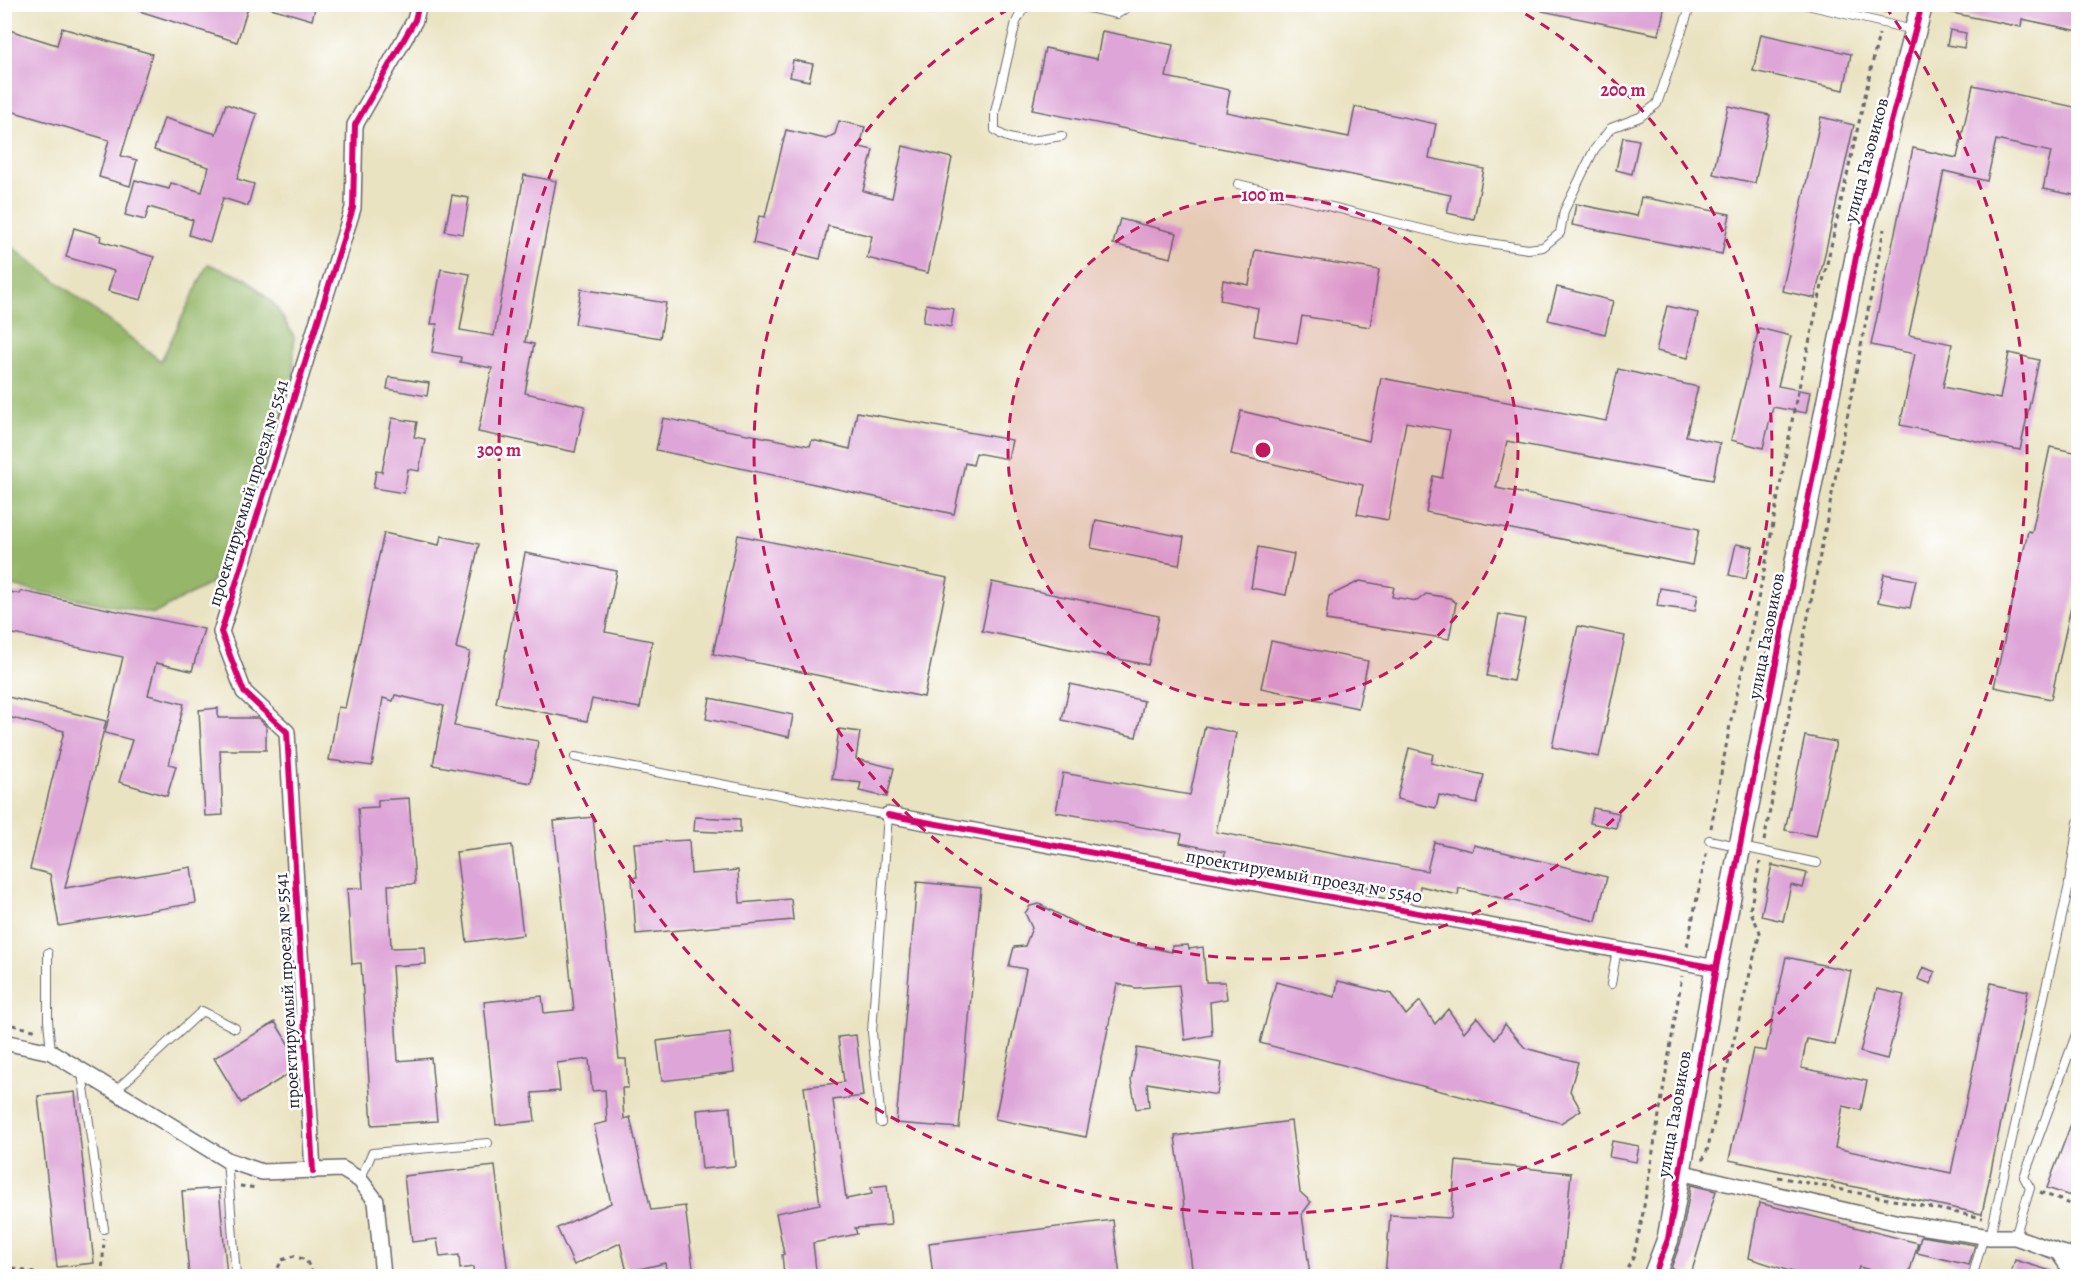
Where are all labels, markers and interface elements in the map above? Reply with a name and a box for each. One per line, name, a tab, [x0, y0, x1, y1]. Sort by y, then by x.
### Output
text: 200 m	[1600, 78, 1646, 102]
street label: улица Газовиков	[1838, 95, 1894, 226]
text: 100 m	[1242, 183, 1284, 207]
street label: проектируемый проезд № 5541	[202, 377, 294, 609]
text: 300 m	[477, 438, 521, 462]
centre of rings	[1253, 440, 1273, 460]
street label: улица Газовиков	[1742, 571, 1790, 702]
street label: проектируемый проезд № 5540	[1184, 843, 1424, 909]
street label: проектируемый проезд № 5541	[269, 873, 305, 1109]
street label: улица Газовиков	[1651, 1049, 1697, 1180]

